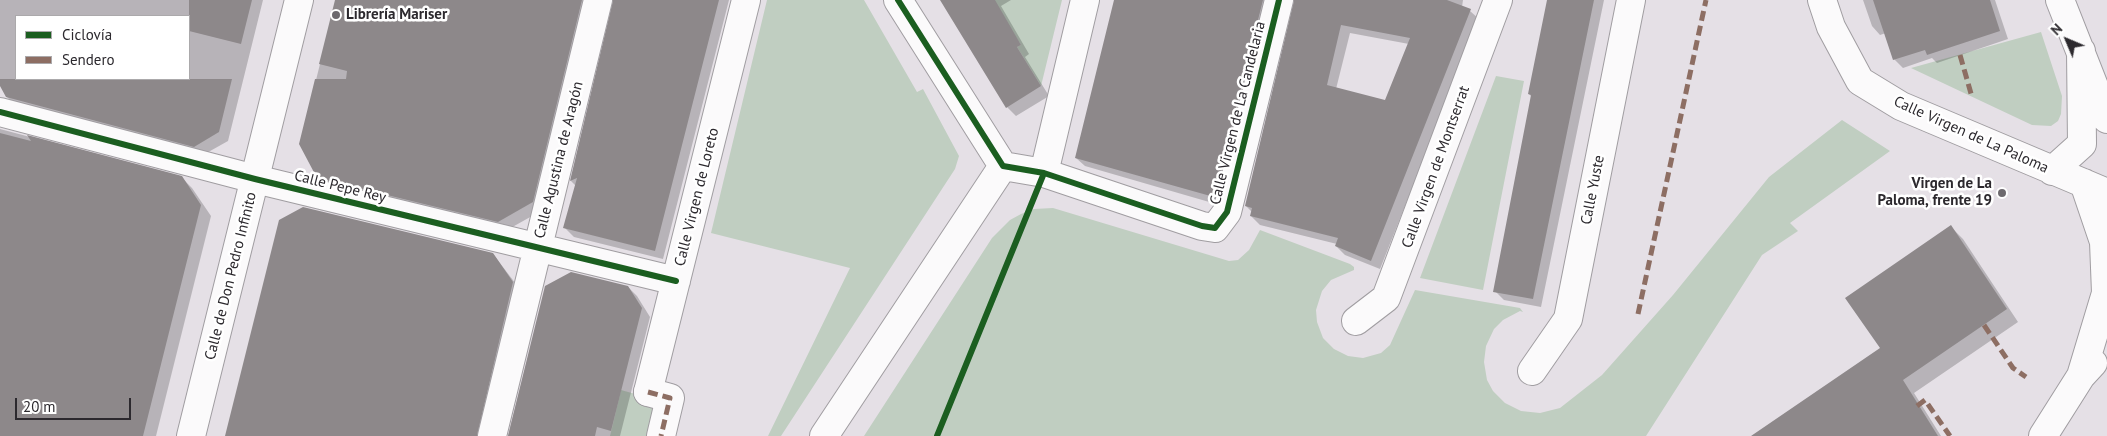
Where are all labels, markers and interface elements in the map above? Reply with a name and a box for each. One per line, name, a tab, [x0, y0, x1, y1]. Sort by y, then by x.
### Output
place label: Librería Mariser	[346, 6, 447, 24]
marker: Librería Mariser	[330, 9, 342, 21]
legend	[15, 15, 190, 80]
north arrow	[2042, 15, 2092, 65]
street label: Calle Virgen de La Candelaria	[1206, 19, 1270, 207]
text: N	[2047, 20, 2066, 39]
text: Ciclovía	[62, 25, 112, 44]
text: Sendero	[62, 50, 115, 69]
street label: Calle Agustina de Aragón	[531, 80, 587, 240]
street label: Calle Virgen de Montserrat	[1398, 83, 1474, 251]
street label: Calle Virgen de La Paloma	[1891, 93, 2051, 177]
street label: Calle Virgen de Loreto	[671, 126, 723, 268]
street label: Calle Yuste	[1577, 154, 1609, 226]
street label: Calle Pepe Rey	[292, 167, 388, 207]
place label: Virgen de La Paloma, frente 19	[1877, 175, 1992, 210]
marker: Virgen de La Paloma, frente 19	[1996, 187, 2008, 199]
street label: Calle de Don Pedro Infinito	[201, 190, 261, 362]
scale bar	[18, 388, 134, 420]
text: 20 m	[23, 397, 56, 416]

